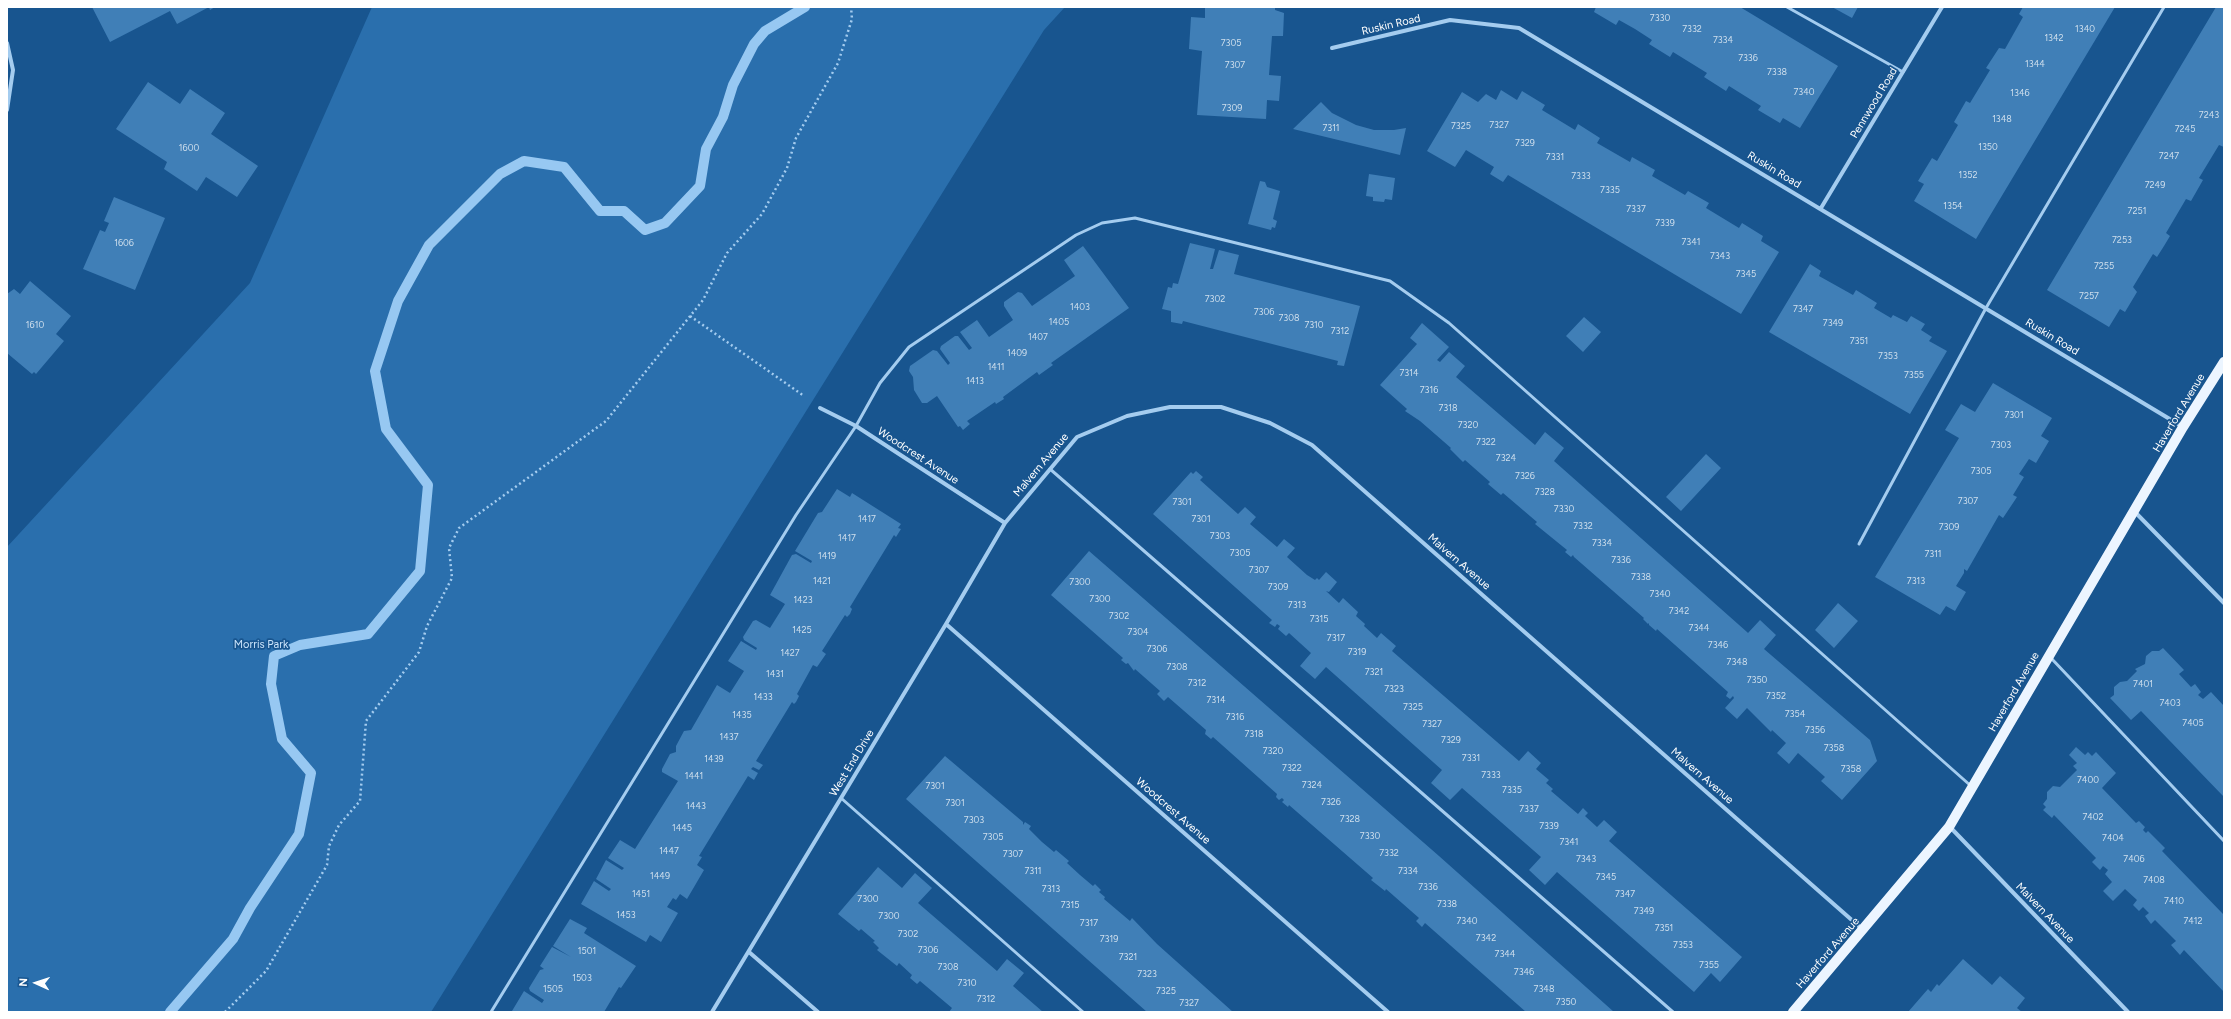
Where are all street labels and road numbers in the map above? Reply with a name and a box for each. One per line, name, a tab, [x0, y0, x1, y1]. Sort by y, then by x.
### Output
street label: Ruskin Road	[1360, 12, 1422, 38]
street label: Pennwood Road	[1848, 65, 1900, 141]
street label: Ruskin Road	[1745, 149, 1803, 191]
street label: Ruskin Road	[2023, 316, 2081, 358]
street label: Haverford Avenue	[2150, 371, 2208, 455]
street label: Woodcrest Avenue	[875, 425, 961, 487]
street label: Malvern Avenue	[1011, 431, 1071, 499]
street label: Malvern Avenue	[1425, 531, 1493, 593]
street label: Haverford Avenue	[1986, 650, 2042, 734]
street label: West End Drive	[827, 727, 877, 799]
street label: Malvern Avenue	[1668, 745, 1736, 807]
street label: Woodcrest Avenue	[1133, 775, 1213, 847]
street label: Malvern Avenue	[2013, 880, 2077, 946]
street label: Haverford Avenue	[1794, 915, 1862, 991]

